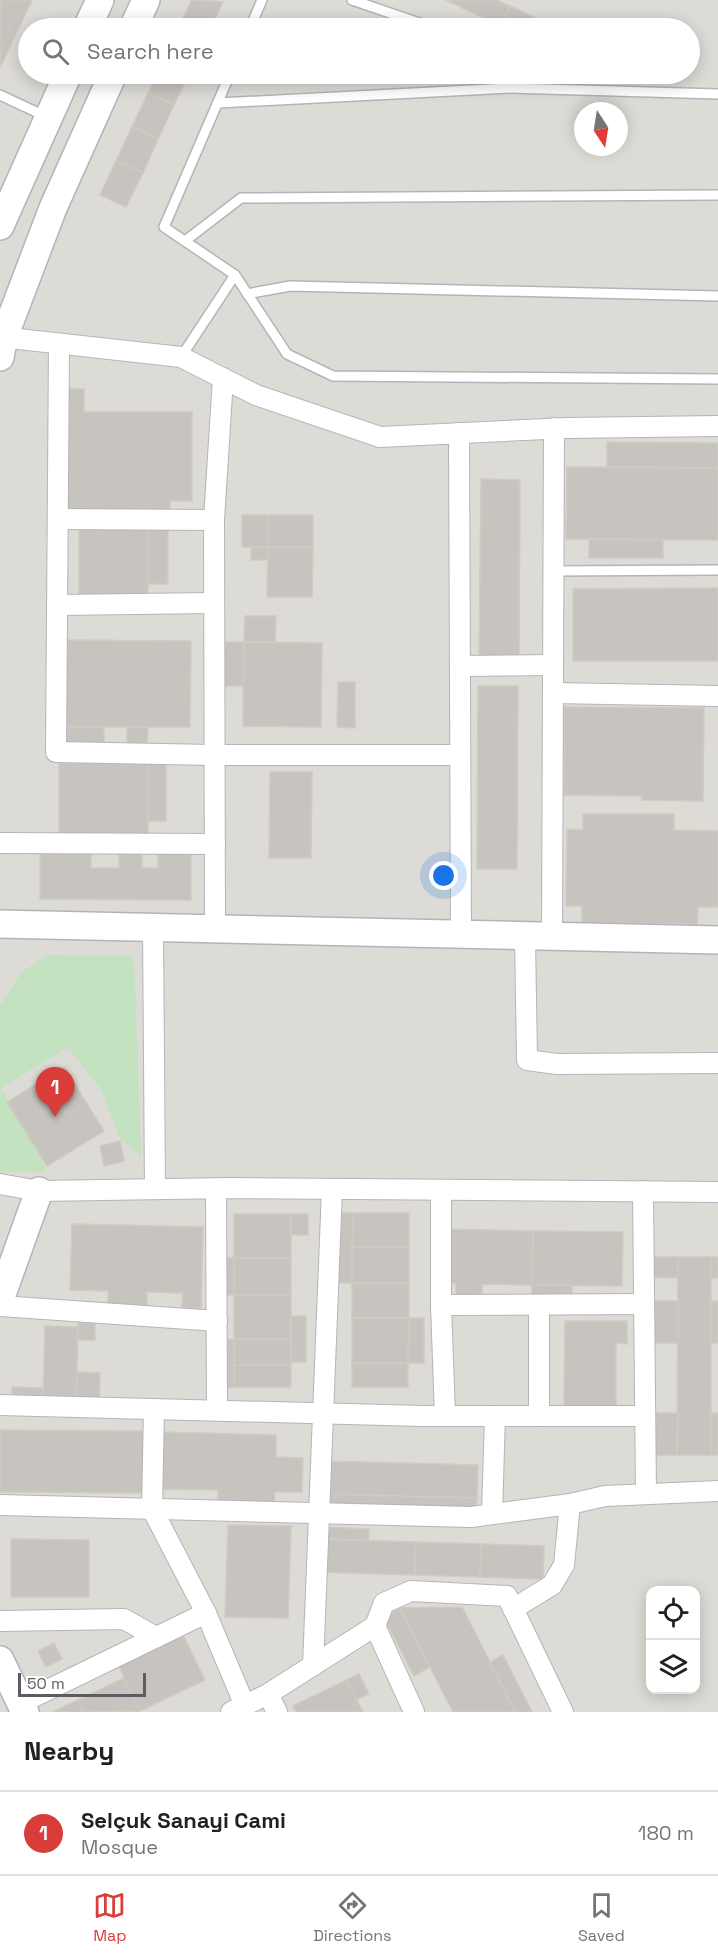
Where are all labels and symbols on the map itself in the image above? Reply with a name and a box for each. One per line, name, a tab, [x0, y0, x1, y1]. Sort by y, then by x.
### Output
north arrow	[574, 102, 628, 156]
your location	[429, 861, 458, 890]
pin: 1	[36, 1068, 74, 1117]
scale bar	[18, 1670, 146, 1698]

